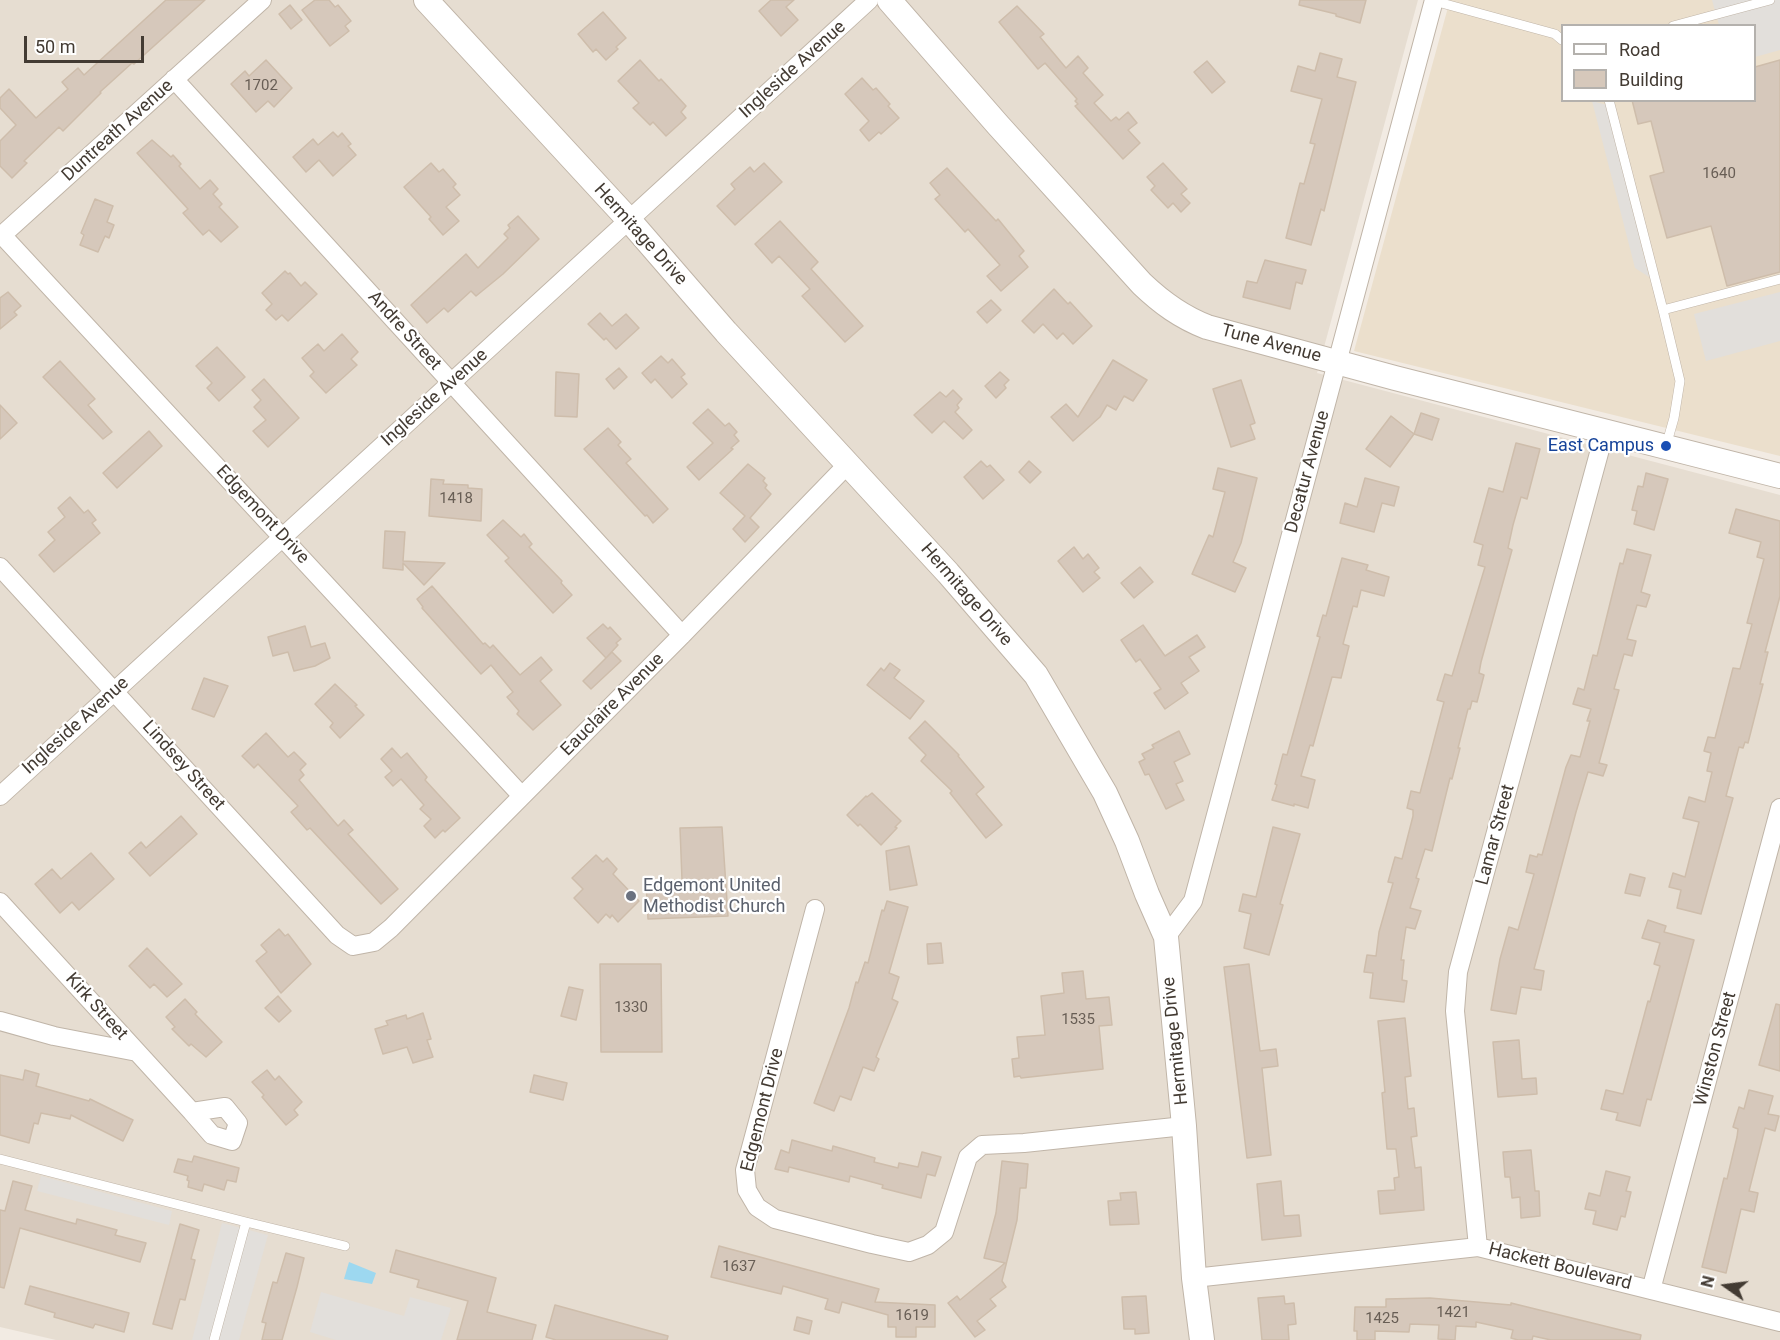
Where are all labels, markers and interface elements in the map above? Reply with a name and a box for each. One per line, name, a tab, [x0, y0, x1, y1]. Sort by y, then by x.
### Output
street label: Ingleside Avenue	[735, 17, 851, 123]
scale bar	[27, 24, 147, 62]
legend	[1561, 24, 1756, 102]
text: 50 m	[35, 36, 75, 57]
text: Road	[1619, 39, 1660, 60]
text: Building	[1619, 69, 1683, 90]
street label: Duntreath Avenue	[58, 75, 178, 187]
house number: 1702	[244, 77, 278, 95]
house number: 1640	[1702, 165, 1736, 183]
street label: Hermitage Drive	[589, 180, 691, 290]
street label: Andre Street	[363, 287, 445, 375]
street label: Tune Avenue	[1219, 320, 1323, 368]
street label: Ingleside Avenue	[377, 345, 493, 451]
street label: Decatur Avenue	[1281, 408, 1335, 536]
place label: East Campus	[1548, 435, 1654, 457]
marker: East Campus	[1659, 439, 1673, 453]
street label: Edgemont Drive	[211, 461, 313, 569]
house number: 1418	[439, 490, 473, 508]
street label: Hermitage Drive	[916, 539, 1016, 651]
street label: Eauclaire Avenue	[557, 649, 669, 761]
street label: Ingleside Avenue	[18, 673, 134, 779]
street label: Lindsey Street	[137, 717, 229, 815]
street label: Lamar Street	[1472, 782, 1520, 888]
place label: Edgemont United Methodist Church	[643, 875, 785, 918]
marker: Edgemont United Methodist Church	[624, 889, 638, 903]
street label: Kirk Street	[60, 969, 132, 1045]
street label: Hermitage Drive	[1159, 976, 1193, 1106]
street label: Winston Street	[1690, 989, 1742, 1109]
house number: 1330	[614, 999, 648, 1017]
house number: 1535	[1061, 1011, 1095, 1029]
street label: Edgemont Drive	[737, 1046, 789, 1174]
street label: Hackett Boulevard	[1486, 1239, 1634, 1295]
north arrow	[1696, 1256, 1756, 1316]
house number: 1637	[722, 1258, 756, 1276]
text: N	[1697, 1274, 1719, 1289]
house number: 1421	[1436, 1304, 1470, 1322]
house number: 1619	[895, 1307, 929, 1325]
house number: 1425	[1365, 1310, 1399, 1328]

